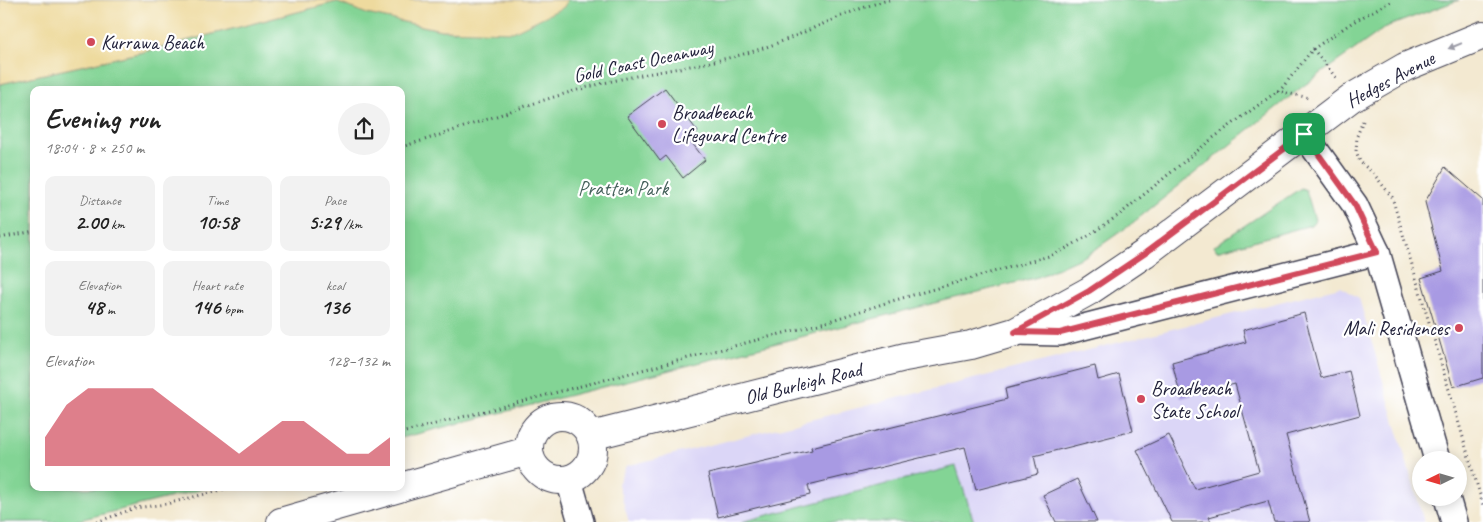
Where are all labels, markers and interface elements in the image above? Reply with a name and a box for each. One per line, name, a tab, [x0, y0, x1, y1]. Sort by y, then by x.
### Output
place label: Kurrawa Beach	[101, 30, 205, 55]
street label: Gold Coast Oceanway	[571, 34, 716, 88]
marker: Kurrawa Beach	[85, 36, 97, 48]
one-way arrow	[1448, 43, 1462, 51]
street label: Hedges Avenue	[1342, 45, 1440, 113]
place label: Broadbeach Lifeguard Centre	[672, 100, 787, 148]
text: Evening run	[45, 101, 160, 136]
button: share	[338, 103, 390, 155]
pin	[1283, 113, 1325, 155]
marker: Broadbeach Lifeguard Centre	[656, 118, 668, 130]
icon: arrive	[1290, 120, 1318, 148]
text: 18:04 · 8 × 250 m	[45, 138, 144, 158]
park label: Pratten Park	[578, 176, 670, 201]
text: Distance	[79, 192, 121, 209]
text: Time	[207, 192, 228, 209]
text: Pace	[324, 192, 346, 209]
text: 2.00	[75, 209, 108, 235]
text: 10:58	[197, 209, 238, 235]
text: 5:29	[308, 209, 340, 235]
text: km	[108, 216, 125, 233]
text: /km	[340, 216, 362, 233]
text: Elevation	[78, 277, 121, 294]
text: Heart rate	[192, 277, 243, 294]
text: kcal	[326, 277, 344, 294]
text: 48	[85, 294, 104, 320]
text: 146	[192, 294, 221, 320]
text: 136	[321, 294, 350, 320]
text: m	[104, 301, 115, 318]
text: bpm	[221, 301, 243, 318]
place label: Mali Residences	[1343, 316, 1451, 341]
marker: Mali Residences	[1453, 322, 1465, 334]
text: Elevation	[45, 351, 94, 371]
text: 128–132 m	[327, 351, 390, 371]
street label: Old Burleigh Road	[742, 356, 867, 410]
place label: Broadbeach State School	[1151, 376, 1242, 424]
marker: Broadbeach State School	[1135, 393, 1147, 405]
north arrow	[1412, 451, 1468, 506]
map controls	[1412, 451, 1467, 506]

